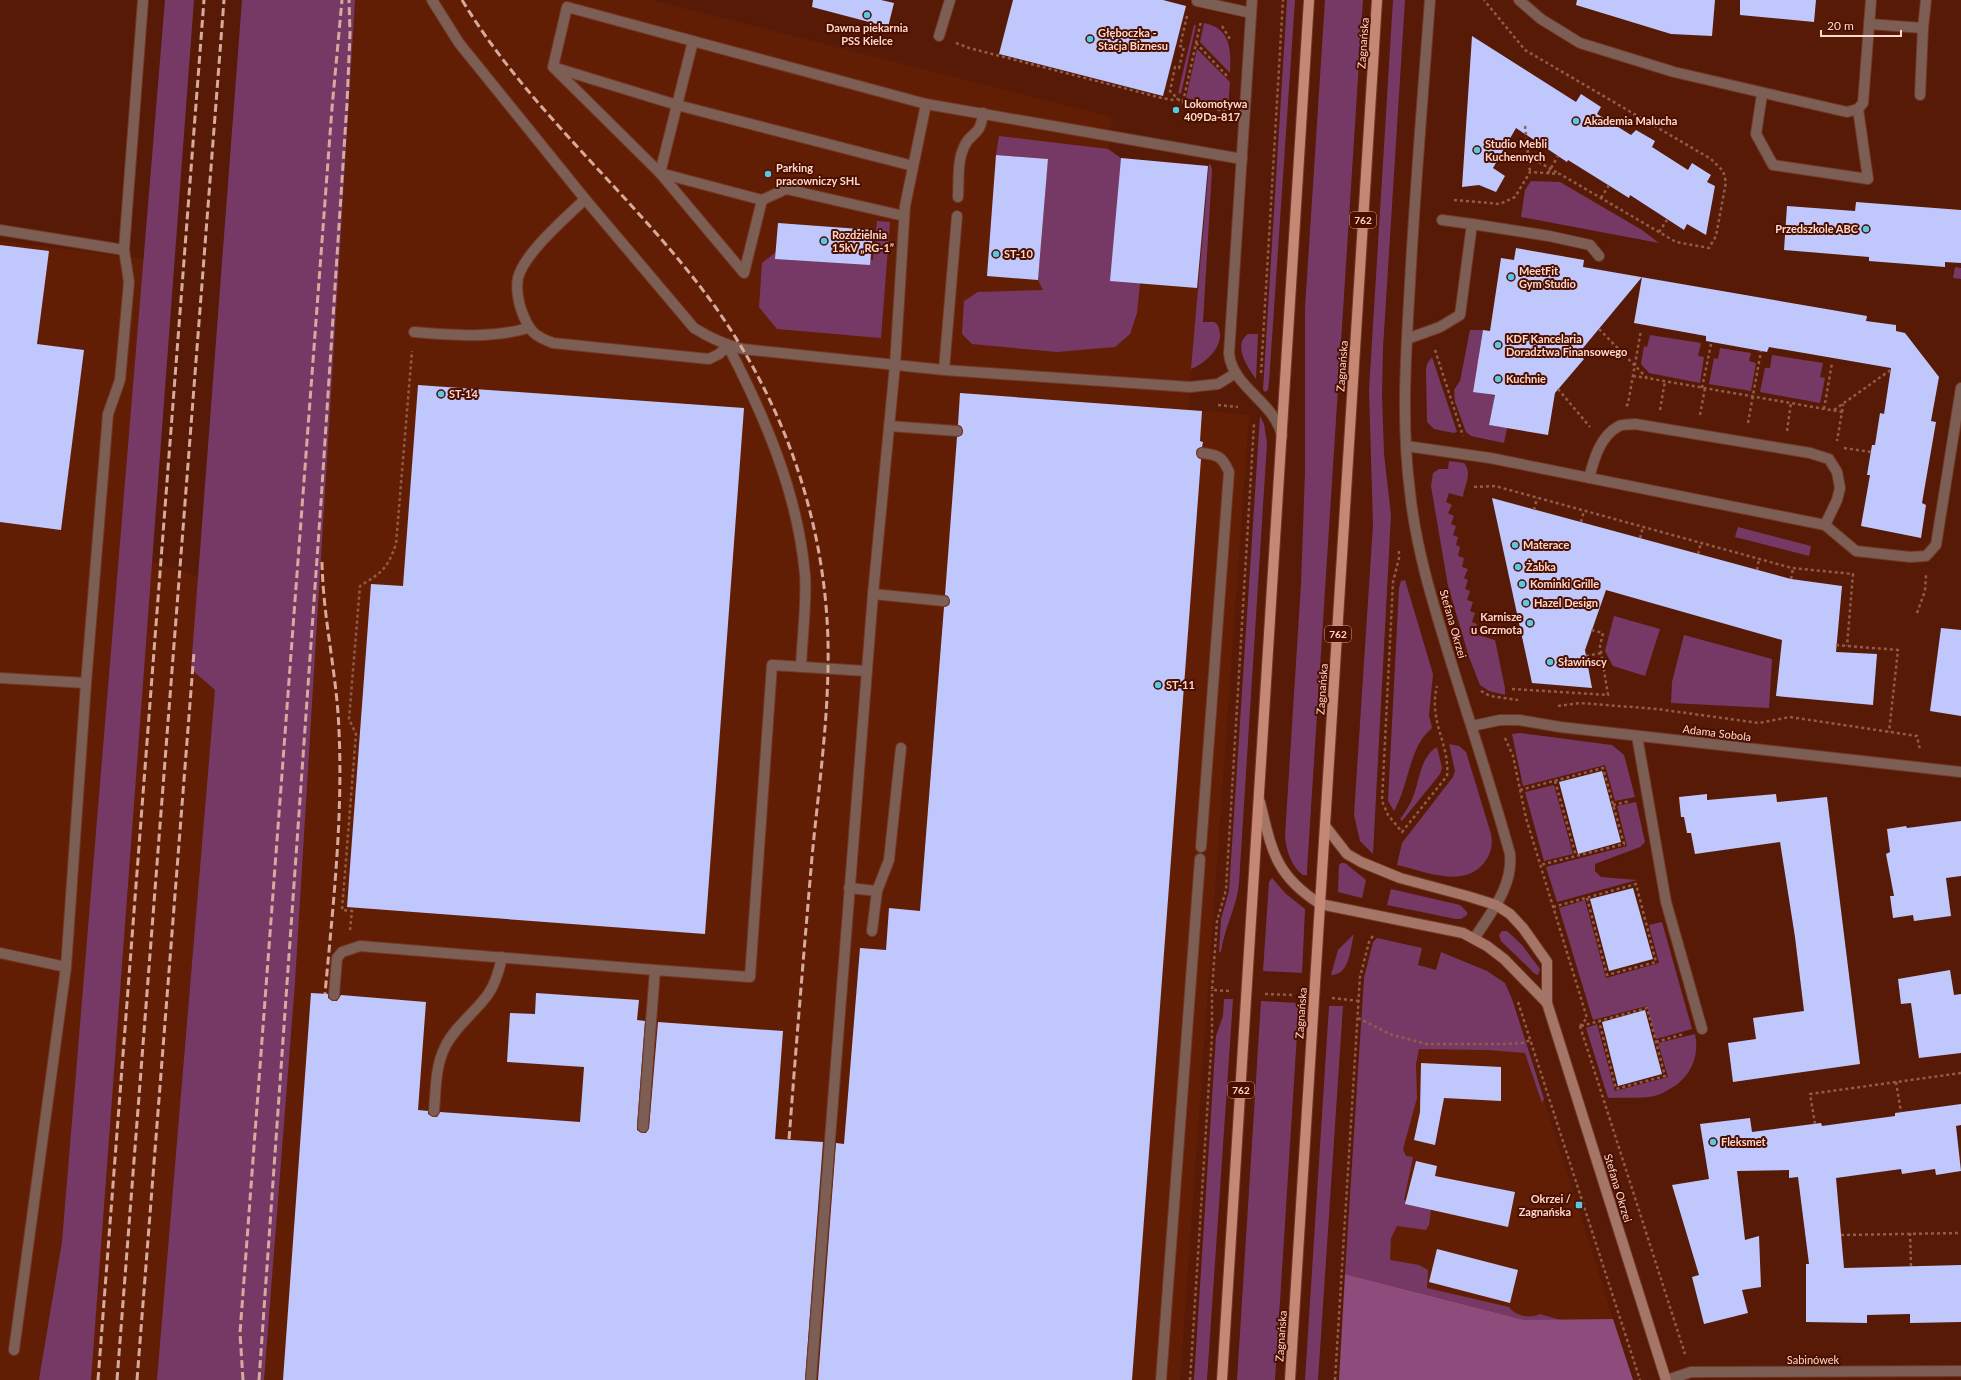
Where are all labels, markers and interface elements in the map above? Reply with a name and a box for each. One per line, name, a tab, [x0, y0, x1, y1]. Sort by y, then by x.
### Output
marker: Dawna piekarnia PSS Kielce	[862, 10, 872, 20]
scale bar	[1821, 12, 1901, 38]
street label: Zagnańska	[1354, 17, 1371, 69]
text: 20 m	[1827, 18, 1854, 33]
place label: Dawna piekarnia PSS Kielce	[826, 21, 908, 47]
place label: Głęboczka - Stacja Biznesu	[1098, 26, 1168, 52]
marker: Głęboczka - Stacja Biznesu	[1085, 34, 1095, 44]
place label: Lokomotywa 409Da-817	[1184, 97, 1247, 123]
marker: Lokomotywa 409Da-817	[1171, 105, 1181, 115]
place label: Akademia Malucha	[1583, 114, 1677, 127]
marker: Akademia Malucha	[1571, 116, 1581, 126]
place label: Studio Mebli Kuchennych	[1485, 137, 1547, 163]
marker: Studio Mebli Kuchennych	[1472, 145, 1482, 155]
place label: Parking pracowniczy SHL	[776, 161, 860, 187]
marker: Parking pracowniczy SHL	[763, 169, 773, 179]
road number: 762	[1350, 212, 1376, 228]
place label: Przedszkole ABC	[1775, 222, 1859, 235]
marker: Przedszkole ABC	[1861, 224, 1871, 234]
place label: Rozdzielnia 15kV „RG-1”	[832, 228, 894, 254]
marker: Rozdzielnia 15kV „RG-1”	[819, 236, 829, 246]
place label: ST-10	[1004, 247, 1033, 260]
marker: ST-10	[991, 249, 1001, 259]
place label: MeetFit Gym Studio	[1519, 264, 1576, 290]
marker: MeetFit Gym Studio	[1506, 272, 1516, 282]
place label: KDF Kancelaria Doradztwa Finansowego	[1506, 332, 1627, 358]
street label: Zagnańska	[1333, 340, 1350, 392]
marker: KDF Kancelaria Doradztwa Finansowego	[1493, 340, 1503, 350]
place label: Kuchnie	[1506, 372, 1546, 385]
marker: Kuchnie	[1493, 374, 1503, 384]
place label: ST-14	[449, 387, 478, 400]
marker: ST-14	[436, 389, 446, 399]
place label: Materace	[1523, 538, 1569, 551]
marker: Materace	[1510, 540, 1520, 550]
place label: Żabka	[1526, 560, 1556, 573]
marker: Żabka	[1513, 562, 1523, 572]
place label: Kominki Grille	[1530, 577, 1599, 590]
marker: Kominki Grille	[1517, 579, 1527, 589]
street label: Stefana Okrzei	[1437, 588, 1470, 660]
place label: Hazel Design	[1534, 596, 1598, 609]
marker: Hazel Design	[1521, 598, 1531, 608]
place label: Karnisze u Grzmota	[1471, 610, 1522, 636]
marker: Karnisze u Grzmota	[1525, 618, 1535, 628]
road number: 762	[1325, 626, 1351, 642]
place label: Sławińscy	[1558, 655, 1607, 668]
marker: Sławińscy	[1545, 657, 1555, 667]
street label: Zagnańska	[1313, 663, 1330, 715]
place label: ST-11	[1166, 678, 1195, 691]
marker: ST-11	[1153, 680, 1163, 690]
street label: Adama Sobola	[1682, 722, 1752, 743]
street label: Zagnańska	[1292, 987, 1309, 1039]
road number: 762	[1228, 1082, 1254, 1098]
place label: Fleksmet	[1721, 1135, 1766, 1148]
marker: Fleksmet	[1708, 1137, 1718, 1147]
street label: Stefana Okrzei	[1602, 1152, 1635, 1224]
place label: Okrzei / Zagnańska	[1519, 1192, 1571, 1218]
marker: Okrzei / Zagnańska	[1574, 1200, 1584, 1210]
street label: Zagnańska	[1272, 1310, 1289, 1362]
street label: Sabinówek	[1787, 1353, 1840, 1366]

